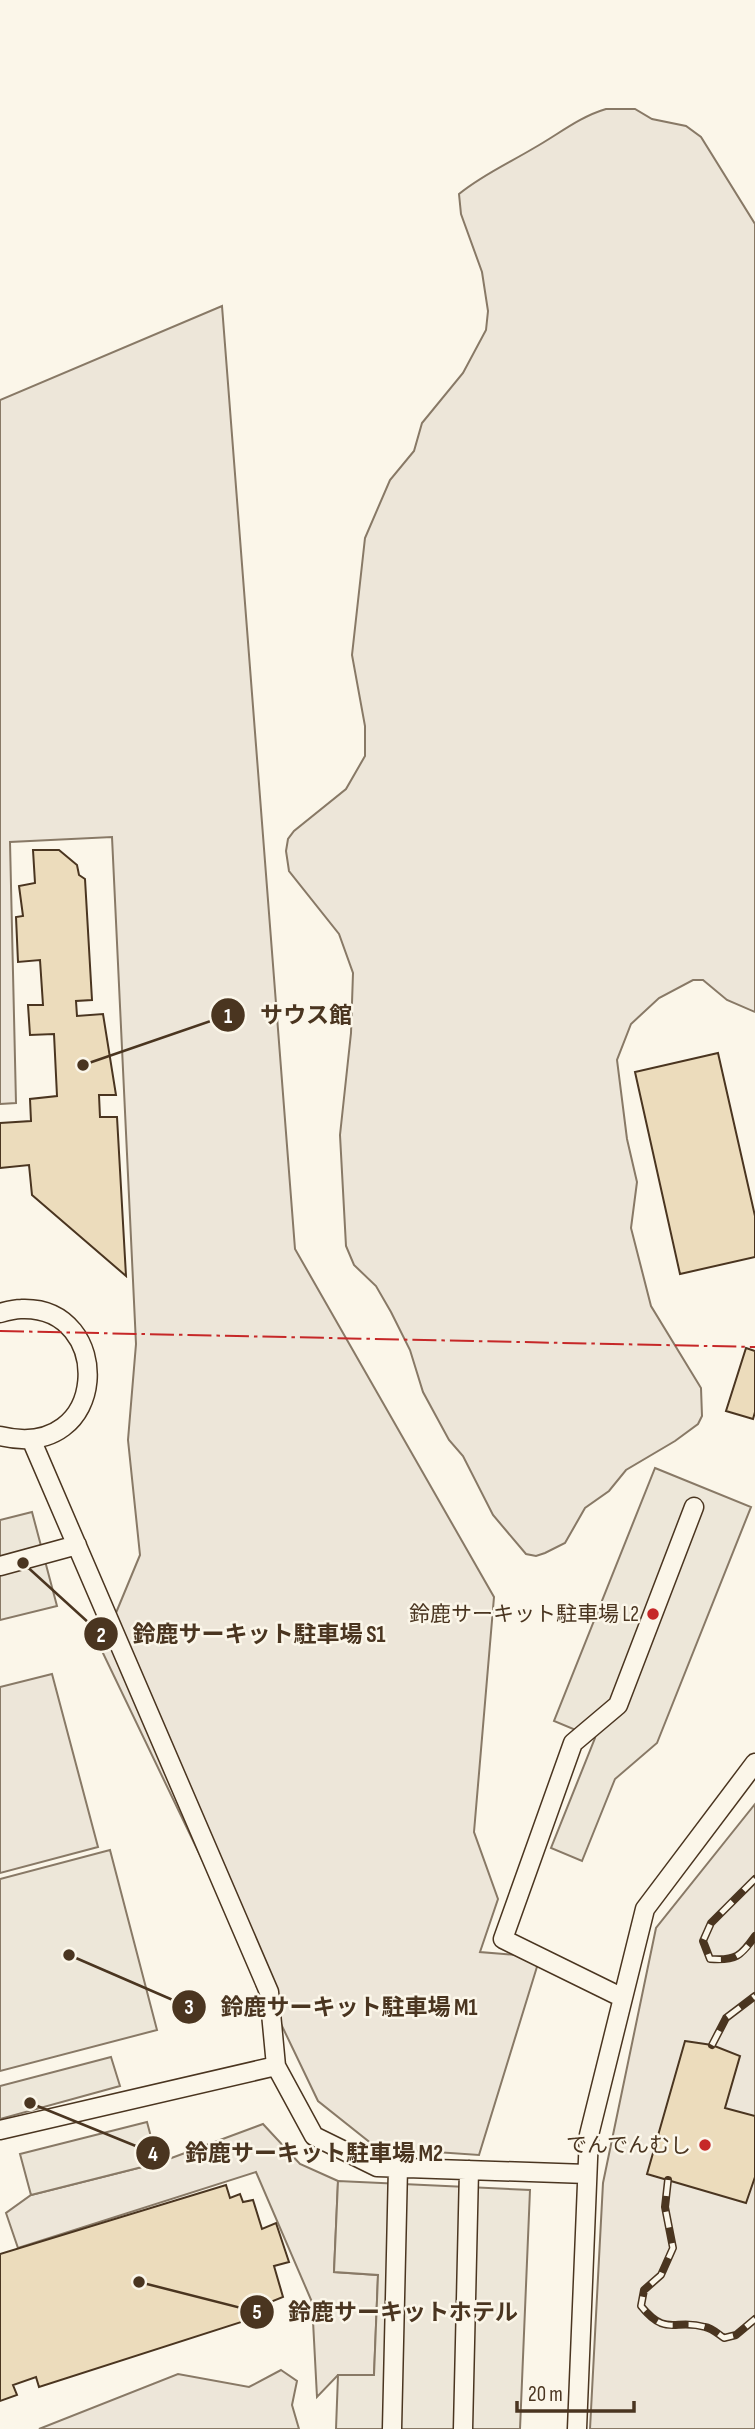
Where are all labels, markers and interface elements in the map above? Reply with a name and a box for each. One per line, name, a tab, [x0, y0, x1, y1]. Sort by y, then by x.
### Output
callout: サウス館	[211, 993, 366, 1037]
text: サウス館	[260, 1002, 352, 1030]
text: 1	[224, 1004, 232, 1029]
place label: 鈴鹿サーキット駐車場 L2	[409, 1602, 639, 1627]
marker: 鈴鹿サーキット駐車場 L2	[645, 1606, 661, 1622]
callout: 鈴鹿サーキット駐車場 S1	[84, 1612, 400, 1656]
text: 鈴鹿サーキット駐車場 S1	[133, 1621, 385, 1649]
text: 2	[96, 1623, 106, 1648]
callout: 鈴鹿サーキット駐車場 M1	[172, 1985, 492, 2029]
text: 鈴鹿サーキット駐車場 M1	[220, 1994, 478, 2022]
text: 3	[184, 1995, 194, 2020]
callout: 鈴鹿サーキット駐車場 M2	[136, 2131, 457, 2175]
place label: でんでんむし	[566, 2133, 691, 2158]
marker: でんでんむし	[697, 2137, 713, 2153]
text: 鈴鹿サーキット駐車場 M2	[185, 2140, 443, 2168]
text: 4	[148, 2142, 158, 2167]
callout: 鈴鹿サーキットホテル	[239, 2290, 532, 2334]
text: 鈴鹿サーキットホテル	[288, 2299, 518, 2327]
text: 5	[252, 2300, 262, 2325]
scale bar	[517, 2370, 634, 2414]
text: 20 m	[528, 2382, 563, 2407]

